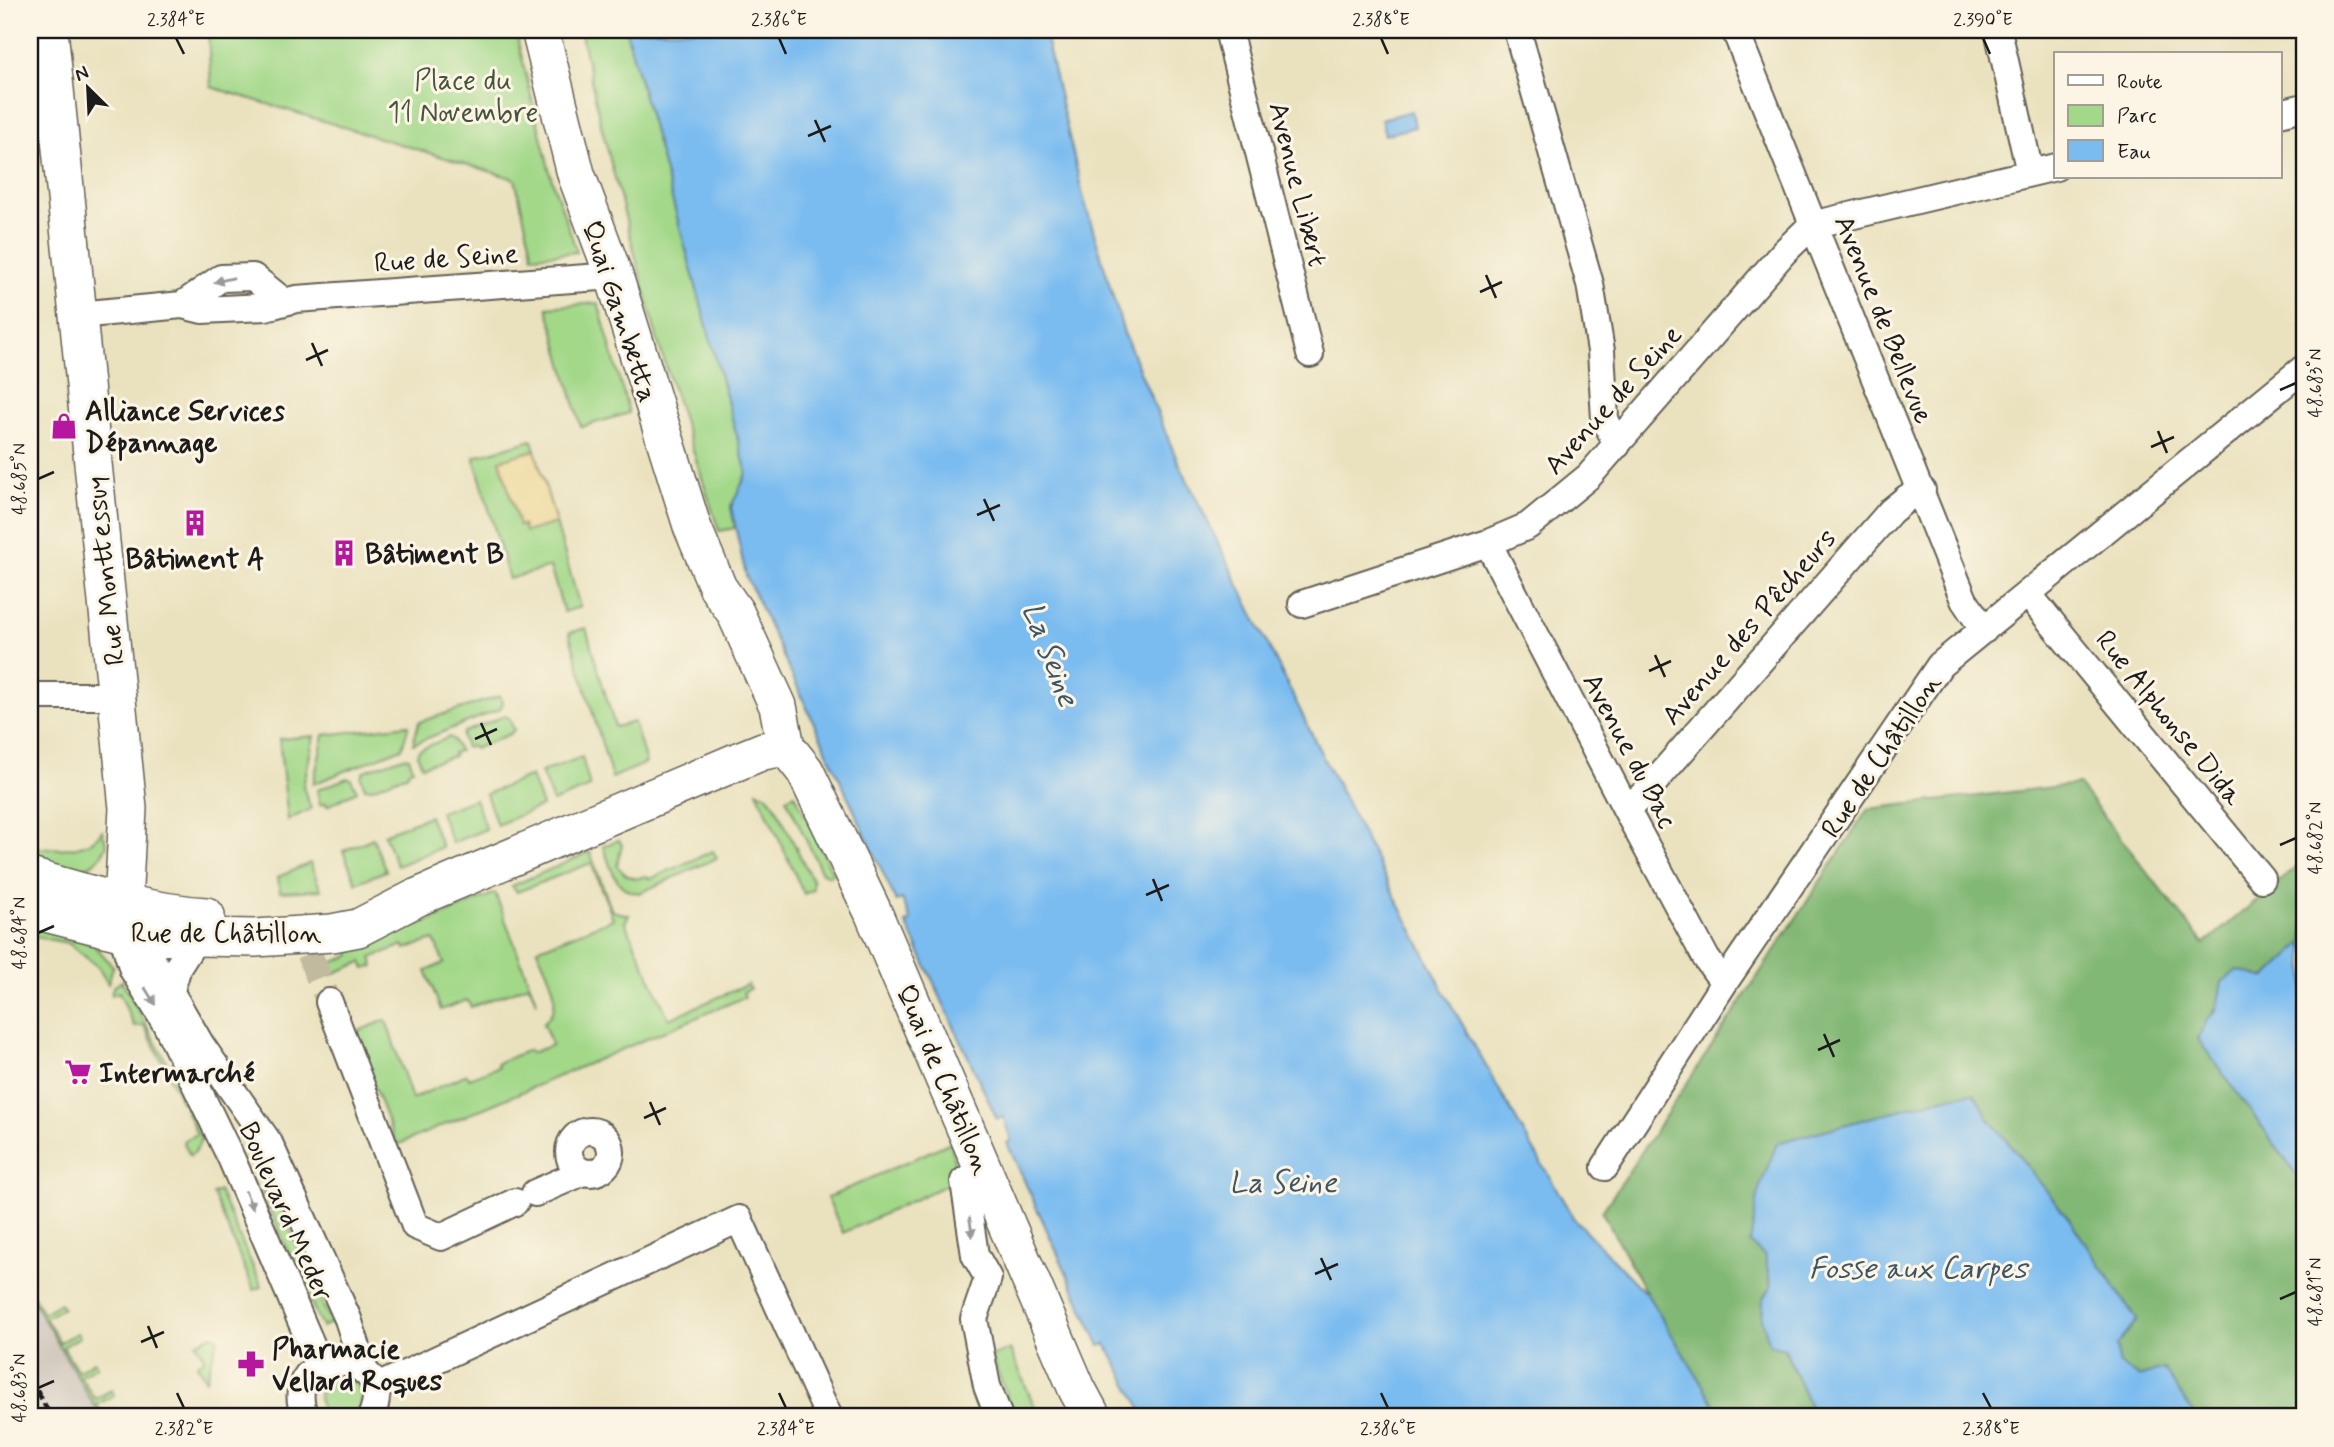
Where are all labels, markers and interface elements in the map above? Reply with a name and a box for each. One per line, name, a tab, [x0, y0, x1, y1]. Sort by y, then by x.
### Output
text: 2.384°E	[147, 8, 205, 32]
text: 2.386°E	[751, 8, 807, 32]
text: 2.388°E	[1352, 8, 1410, 32]
text: 2.390°E	[1953, 8, 2013, 32]
north arrow	[52, 52, 122, 122]
legend	[2054, 52, 2282, 178]
text: N	[71, 60, 93, 88]
park label: Place du 11 Novembre	[388, 63, 538, 132]
text: Route	[2117, 68, 2163, 96]
street label: Avenue Libert	[1258, 98, 1335, 271]
text: Parc	[2117, 102, 2157, 130]
text: Eau	[2117, 138, 2151, 166]
street label: Avenue de Bellevue	[1824, 210, 1941, 430]
street label: Quai Gambetta	[572, 216, 665, 407]
street label: Rue de Seine	[373, 236, 519, 283]
one-way arrow	[212, 275, 234, 286]
street label: Avenue de Seine	[1537, 318, 1691, 484]
text: 48.683°N	[2304, 348, 2328, 418]
place label: Alliance Services Dépannage	[85, 394, 285, 464]
shop icon: Alliance Services Dépannage	[49, 411, 79, 441]
text: 48.685°N	[8, 443, 32, 515]
street label: Rue Monttessuy	[78, 474, 135, 667]
building icon: Bâtiment A	[180, 508, 210, 538]
street label: Avenue des Pêcheurs	[1654, 521, 1846, 734]
place label: Bâtiment B	[365, 537, 504, 574]
building icon: Bâtiment B	[329, 538, 359, 568]
place label: Bâtiment A	[125, 542, 265, 579]
water label: La Seine	[1012, 597, 1088, 713]
street label: Rue Alphonse Dida	[2086, 623, 2250, 814]
street label: Avenue du Bac	[1572, 667, 1685, 835]
street label: Rue de Châtillon	[1813, 667, 1951, 846]
text: 48.682°N	[2304, 802, 2328, 874]
text: 48.684°N	[8, 897, 32, 969]
street label: Rue de Châtillon	[131, 916, 321, 953]
street label: Quai de Châtillon	[886, 979, 999, 1181]
one-way arrow	[143, 987, 156, 1006]
place label: Intermarché	[99, 1056, 255, 1093]
supermarket icon: Intermarché	[63, 1057, 93, 1087]
street label: Boulevard Meder	[229, 1117, 341, 1308]
water label: La Seine	[1229, 1164, 1338, 1203]
one-way arrow	[244, 1190, 255, 1211]
one-way arrow	[966, 1216, 977, 1238]
water label: Fosse aux Carpes	[1809, 1250, 2030, 1289]
text: 48.681°N	[2304, 1258, 2328, 1326]
place label: Pharmacie Vellard Roques	[272, 1332, 443, 1401]
pharmacy icon: Pharmacie Vellard Roques	[236, 1349, 266, 1379]
text: 48.683°N	[8, 1353, 32, 1423]
text: 2.382°E	[155, 1417, 213, 1441]
text: 2.384°E	[757, 1417, 815, 1441]
text: 2.386°E	[1360, 1417, 1416, 1441]
text: 2.388°E	[1962, 1417, 2020, 1441]

